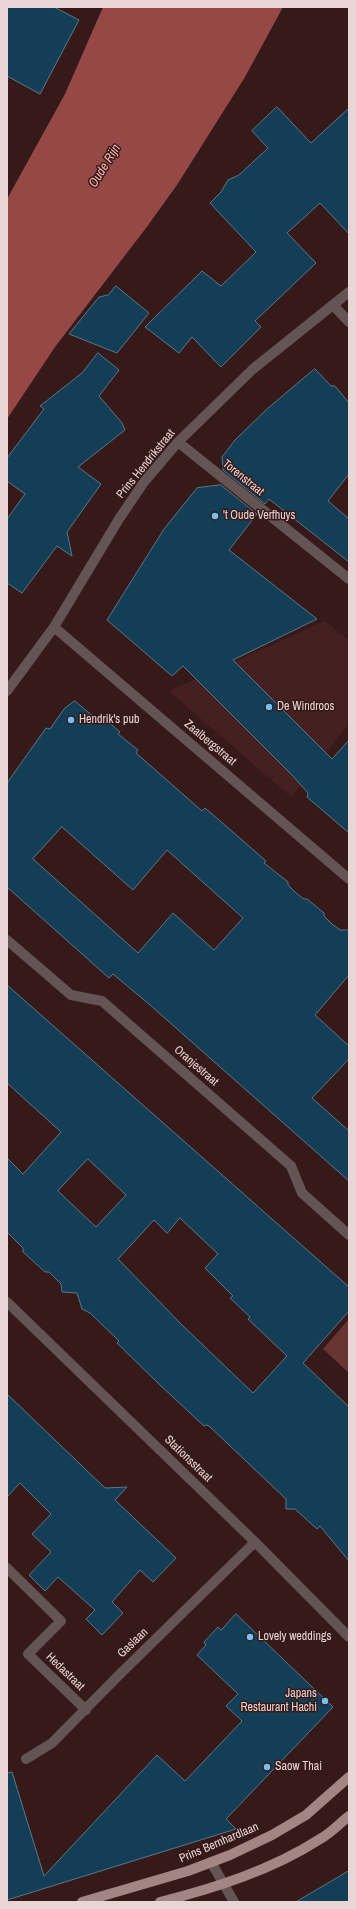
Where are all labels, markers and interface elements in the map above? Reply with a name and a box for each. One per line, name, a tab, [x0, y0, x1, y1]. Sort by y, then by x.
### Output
water label: Oude Rijn	[86, 142, 124, 190]
street label: Prins Hendrikstraat	[114, 427, 178, 501]
street label: Torenstraat	[219, 457, 267, 499]
place label: 't Oude Verfhuys	[223, 509, 295, 523]
marker: 't Oude Verfhuys	[210, 511, 220, 521]
place label: De Windroos	[277, 700, 334, 714]
marker: De Windroos	[264, 702, 274, 712]
place label: Hendrik's pub	[79, 713, 139, 727]
marker: Hendrik's pub	[66, 715, 76, 725]
street label: Zaalbergstraat	[181, 717, 239, 769]
street label: Oranjestraat	[171, 1043, 221, 1089]
street label: Stationsstraat	[161, 1433, 215, 1485]
street label: Gaslaan	[115, 1625, 151, 1661]
place label: Lovely weddings	[258, 1630, 331, 1644]
marker: Lovely weddings	[245, 1632, 255, 1642]
street label: Hedastraat	[43, 1650, 87, 1694]
place label: Japans Restaurant Hachi	[240, 1687, 317, 1715]
marker: Japans Restaurant Hachi	[320, 1696, 330, 1706]
place label: Saow Thai	[275, 1760, 322, 1774]
marker: Saow Thai	[262, 1762, 272, 1772]
street label: Prins Bernhardlaan	[177, 1820, 261, 1866]

